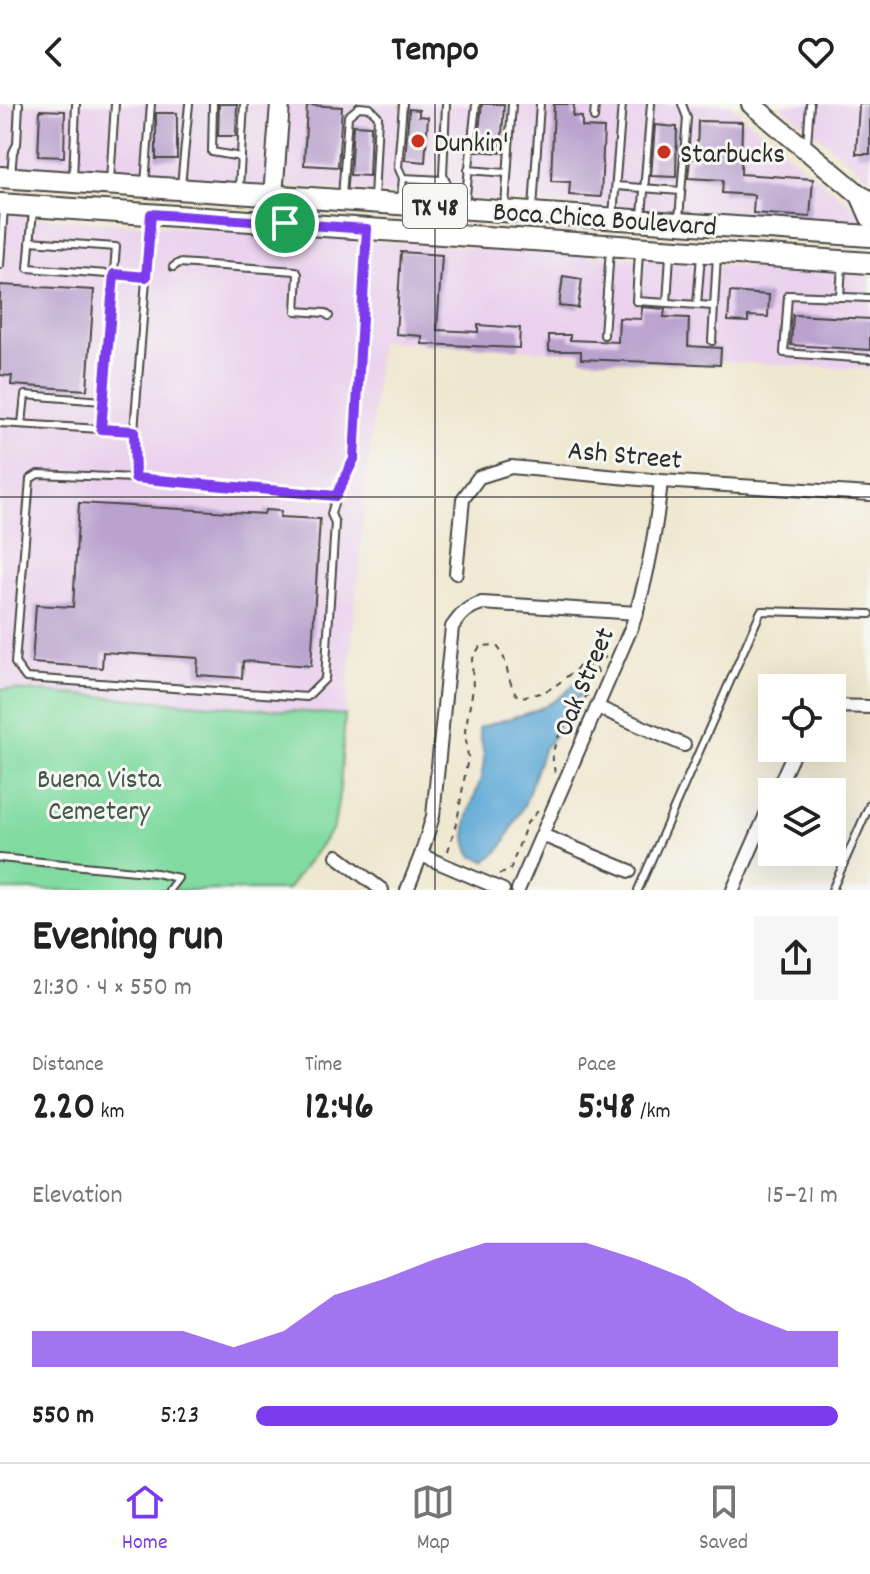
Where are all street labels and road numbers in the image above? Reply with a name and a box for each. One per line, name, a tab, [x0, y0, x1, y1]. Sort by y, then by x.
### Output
road number: TX 48	[403, 184, 467, 228]
street label: Boca Chica Boulevard	[491, 194, 718, 250]
street label: Ash Street	[566, 433, 683, 483]
street label: Oak Street	[546, 622, 628, 744]

